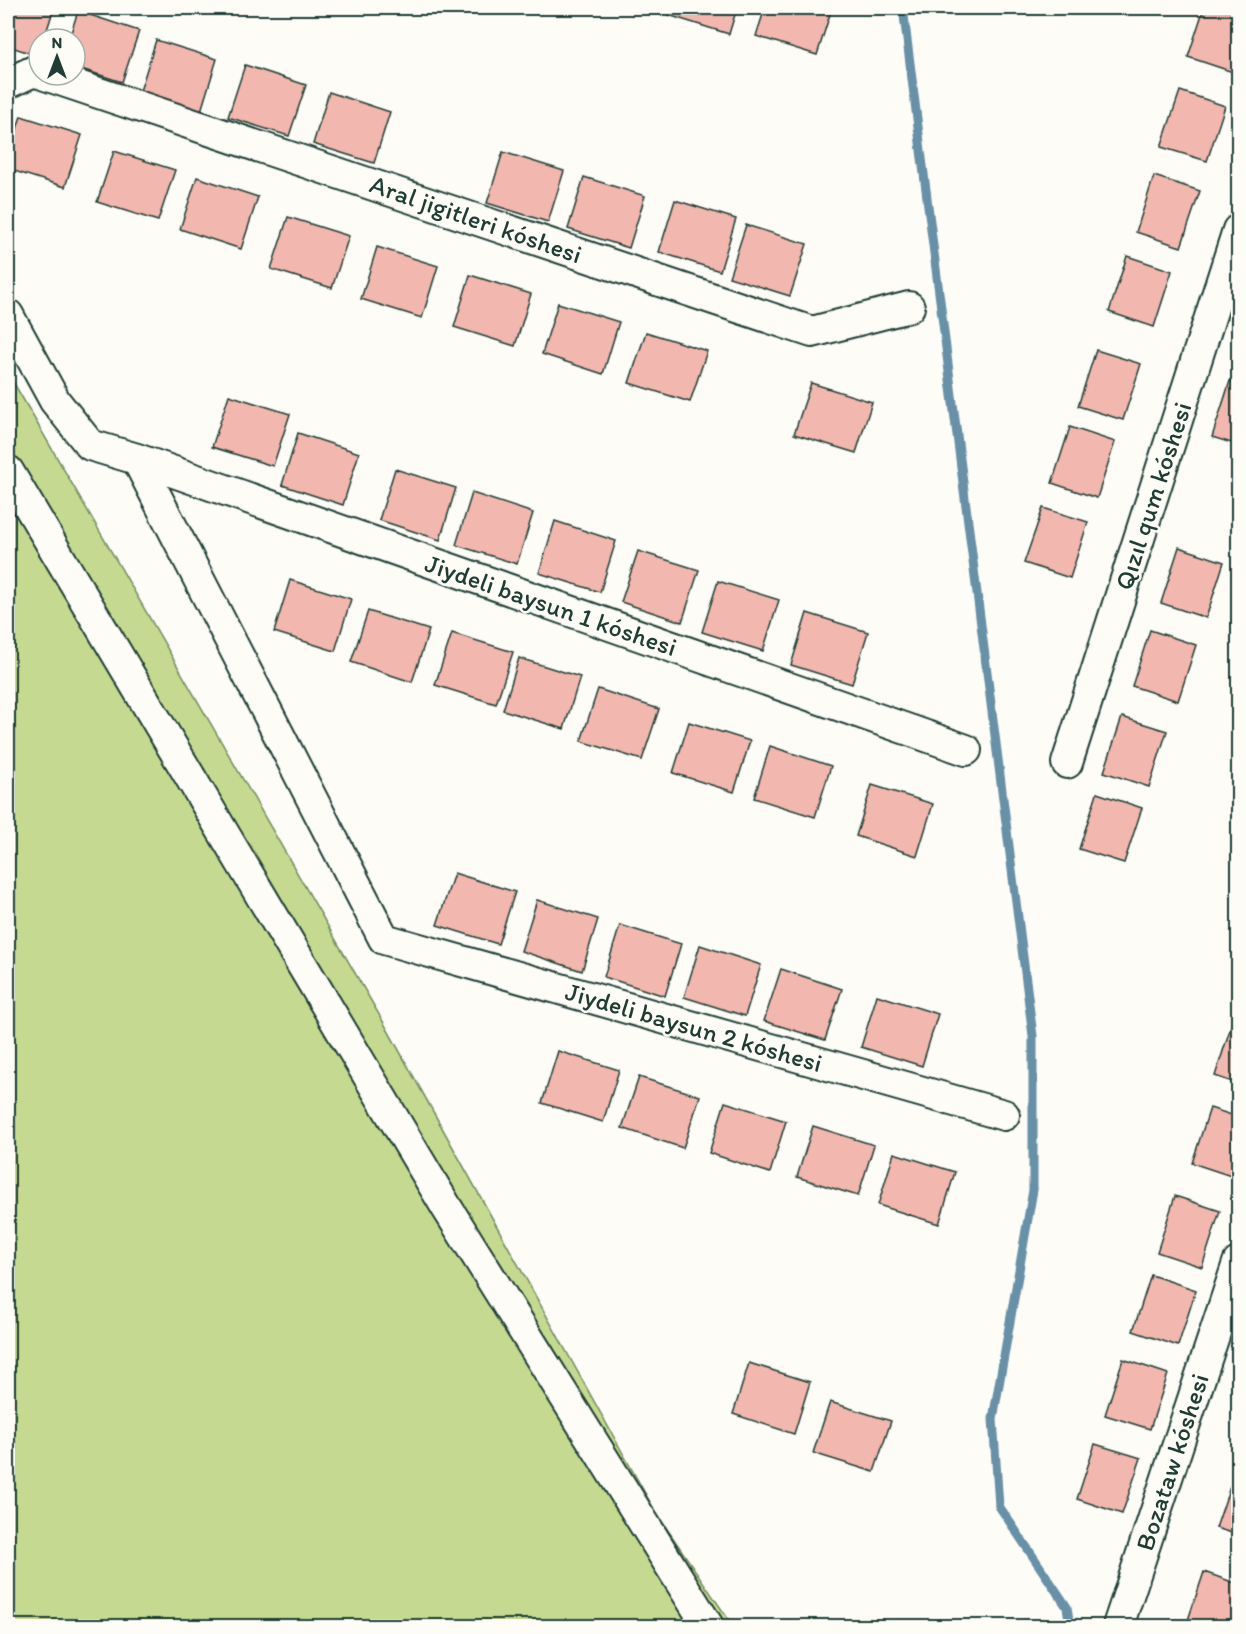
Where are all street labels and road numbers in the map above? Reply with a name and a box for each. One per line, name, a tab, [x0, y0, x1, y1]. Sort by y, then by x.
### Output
street label: Aral jigitleri kóshesi	[366, 168, 586, 270]
street label: Qızıl qum kóshesi	[1108, 398, 1198, 594]
street label: Jiydeli baysun 1 kóshesi	[421, 547, 681, 663]
street label: Jiydeli baysun 2 kóshesi	[562, 975, 826, 1079]
street label: Bozataw kóshesi	[1128, 1369, 1216, 1555]

